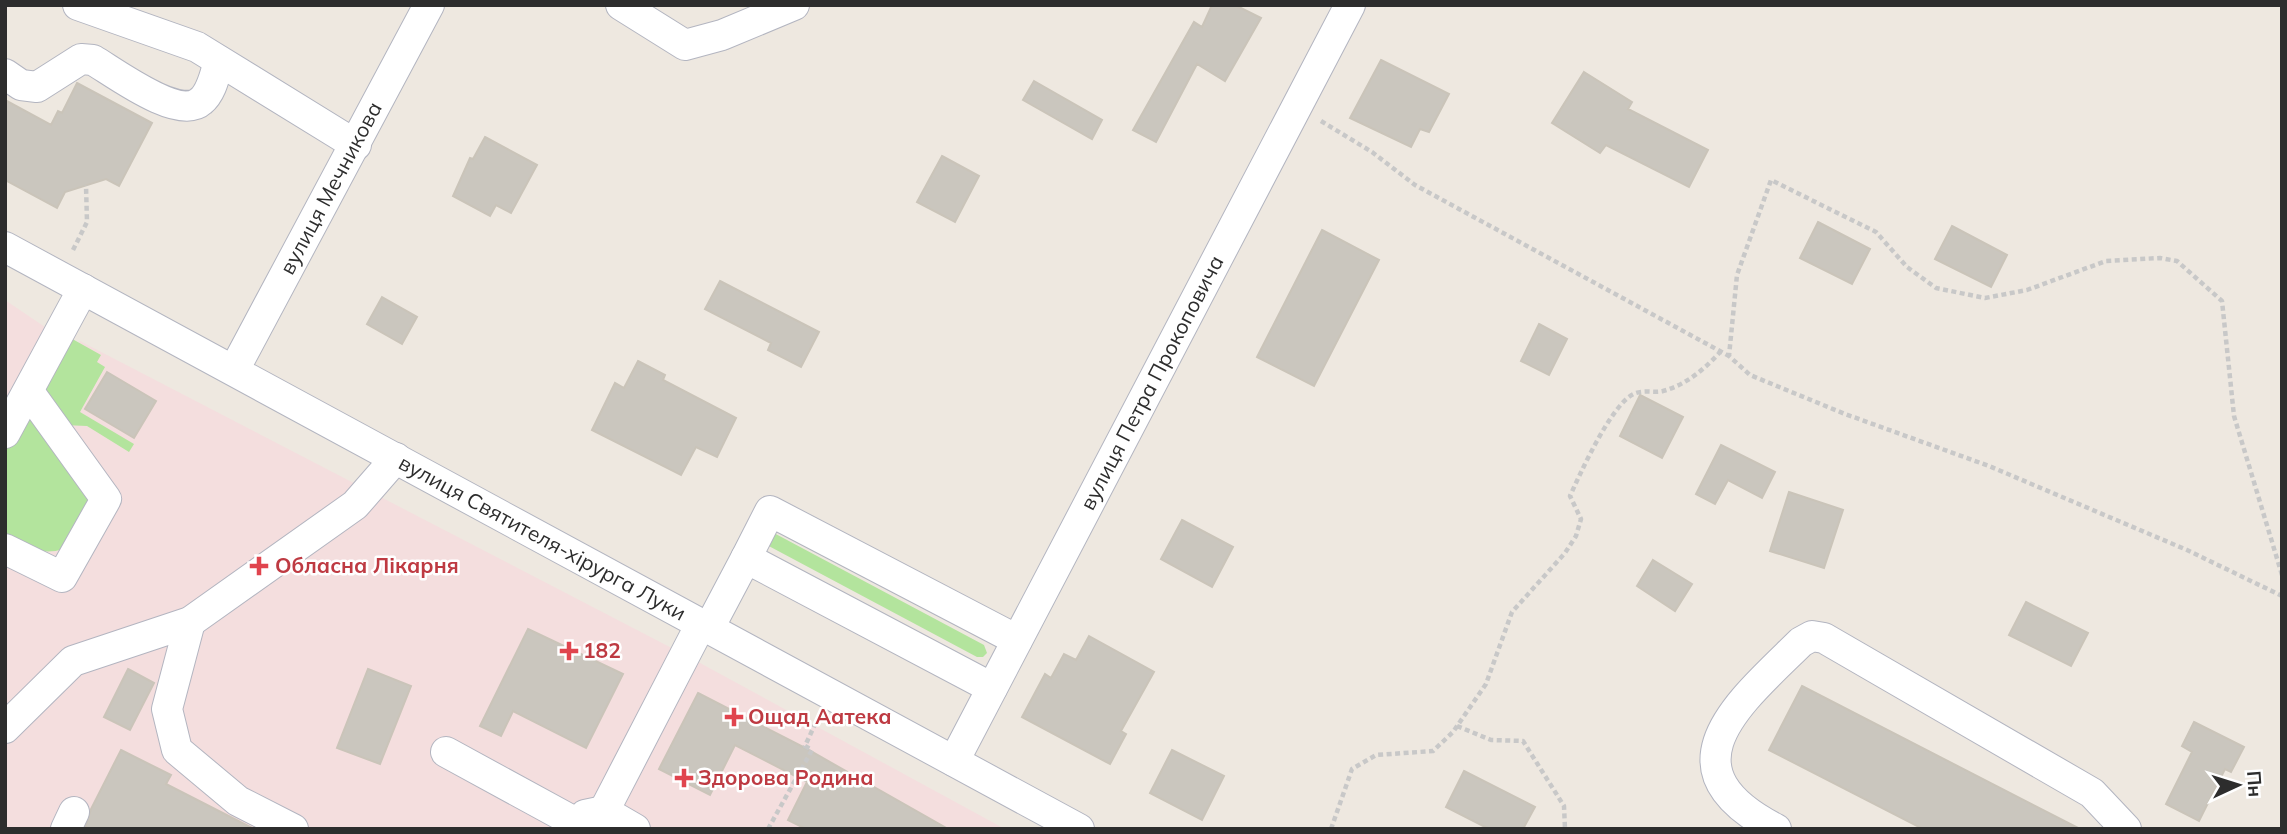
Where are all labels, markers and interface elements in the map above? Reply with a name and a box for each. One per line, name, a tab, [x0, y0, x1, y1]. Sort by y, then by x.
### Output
street label: вулиця Мечникова	[274, 97, 387, 279]
street label: вулиця Петра Прокоповича	[1074, 251, 1229, 514]
street label: вулиця Святителя-хірурга Луки	[395, 449, 691, 626]
place label: Обласна Лікарня	[275, 552, 459, 578]
marker: Обласна Лікарня	[249, 556, 269, 576]
place label: 182	[583, 637, 621, 663]
marker: 182	[561, 643, 577, 659]
place label: Ощад Аатека	[748, 703, 892, 729]
marker: Ощад Аатека	[726, 709, 742, 725]
north arrow	[2203, 750, 2273, 820]
place label: Здорова Родина	[698, 764, 874, 790]
marker: Здорова Родина	[676, 770, 692, 786]
text: Пн	[2242, 770, 2268, 798]

